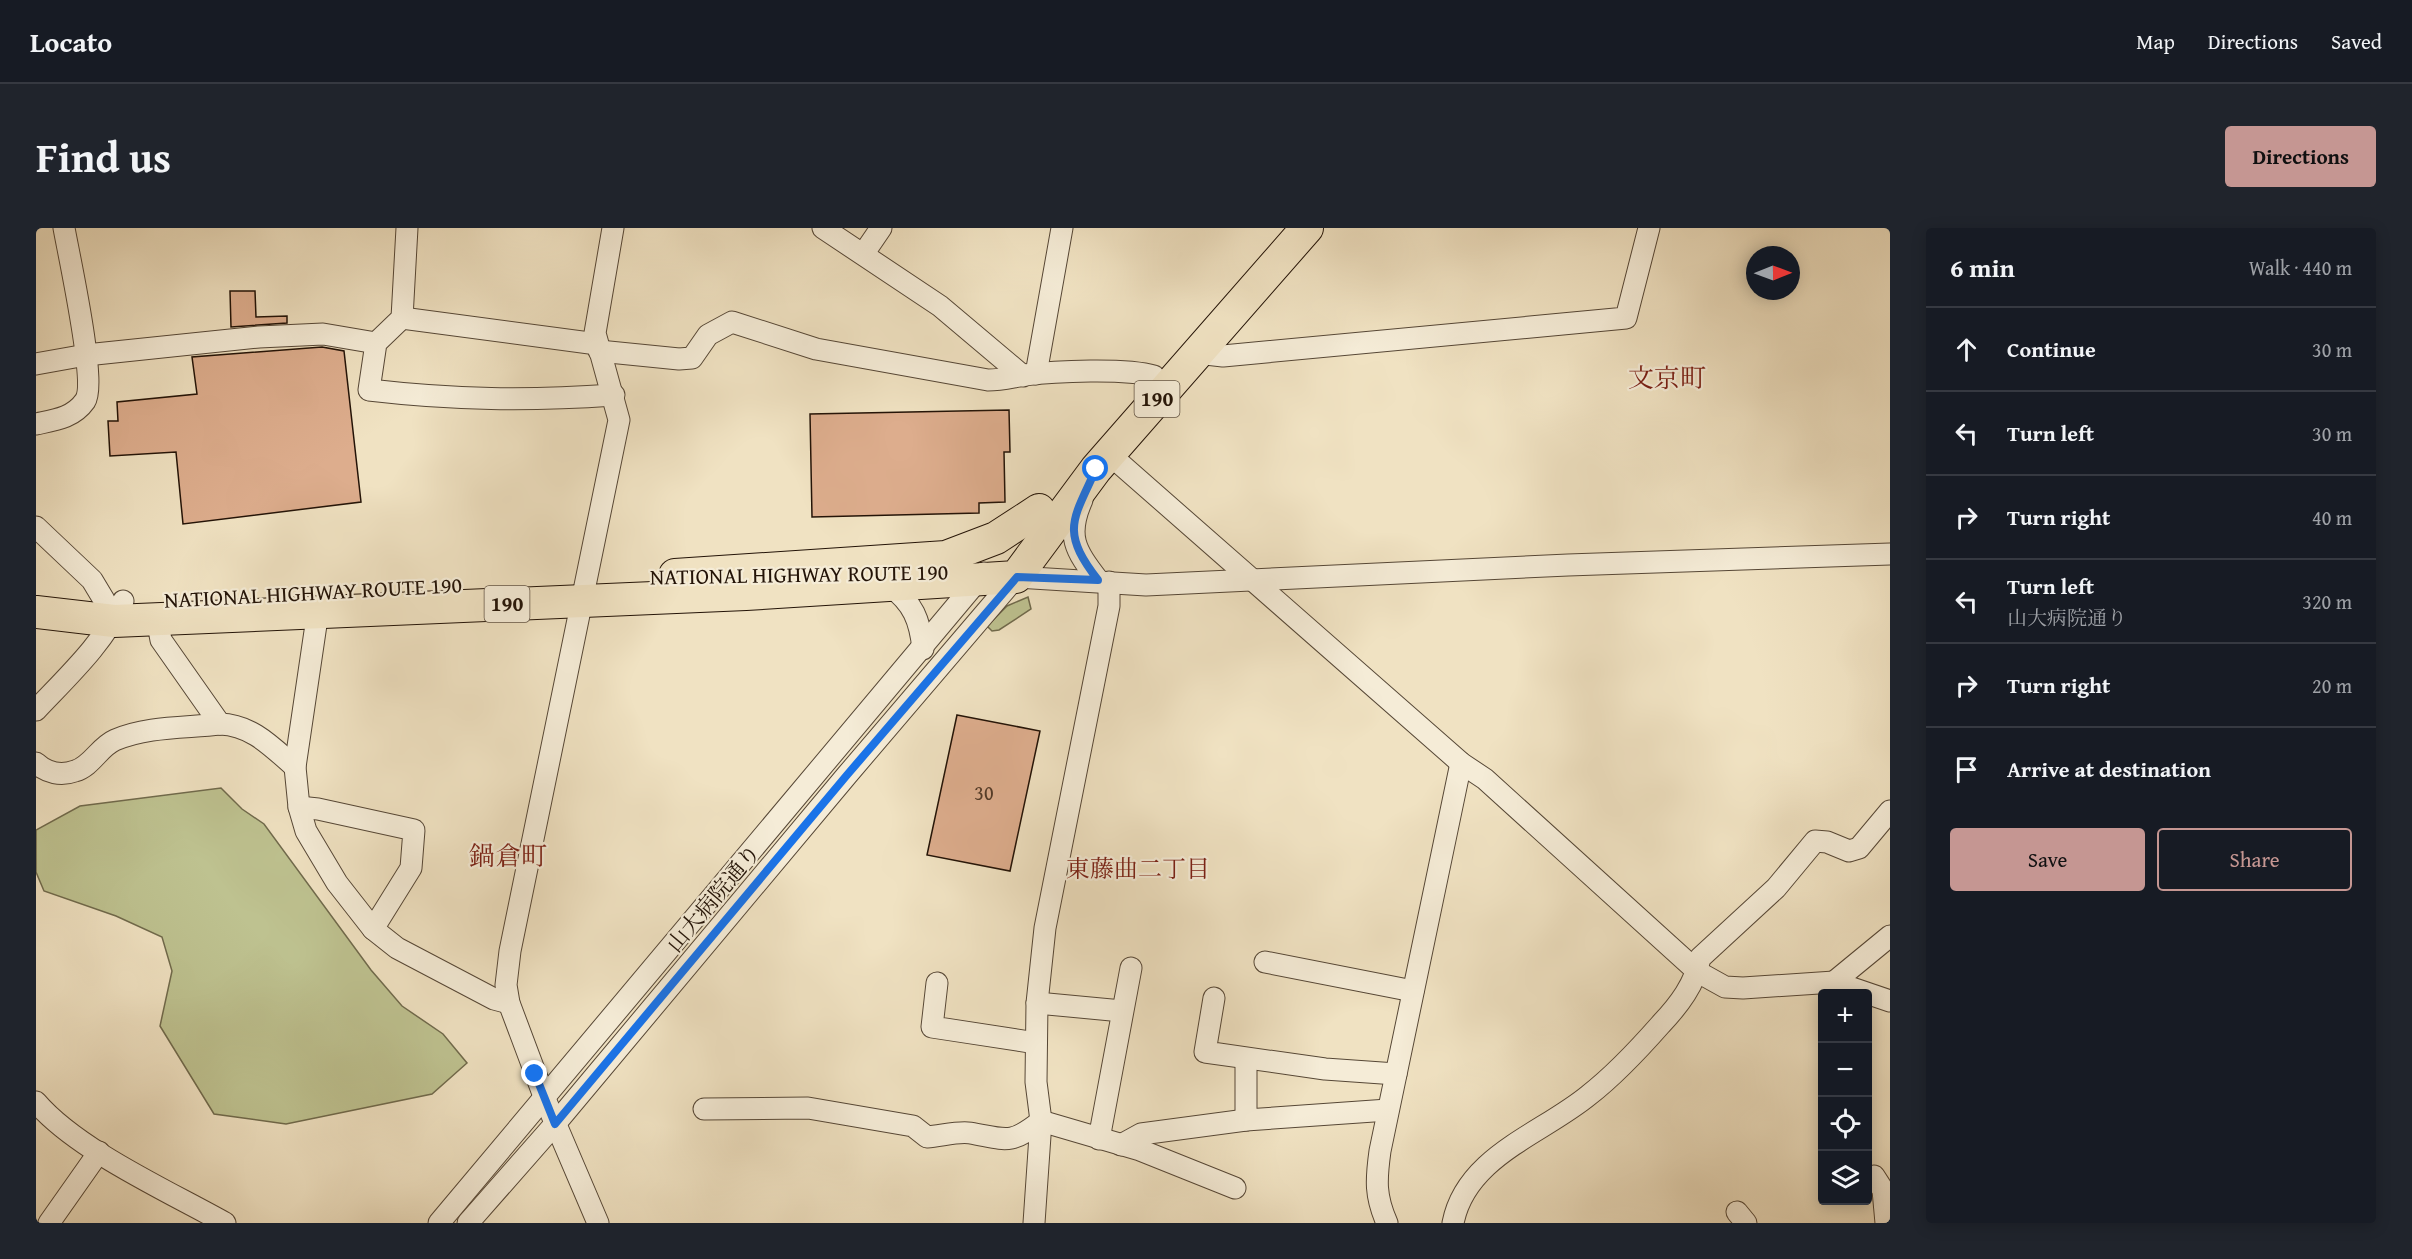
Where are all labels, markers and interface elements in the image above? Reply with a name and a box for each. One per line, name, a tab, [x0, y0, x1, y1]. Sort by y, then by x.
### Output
text: Locato	[30, 21, 112, 62]
text: Map	[2136, 26, 2175, 57]
text: Directions	[2208, 26, 2298, 57]
text: Saved	[2331, 26, 2382, 57]
text: Find us	[36, 126, 171, 187]
button: Directions	[2225, 126, 2376, 187]
north arrow	[1746, 246, 1800, 300]
text: 6 min	[1950, 248, 2015, 287]
text: Walk · 440 m	[2249, 253, 2352, 282]
icon: ahead	[1950, 333, 1983, 366]
text: Continue	[2007, 333, 2096, 365]
text: 30 m	[2312, 335, 2352, 364]
district label: 文京町	[1628, 358, 1706, 397]
road number: 190	[1134, 381, 1180, 417]
icon: left	[1950, 417, 1983, 450]
text: Turn left	[2007, 417, 2094, 449]
text: 30 m	[2312, 419, 2352, 448]
route start	[1082, 455, 1108, 481]
icon: right	[1950, 501, 1983, 534]
text: Turn right	[2007, 501, 2110, 533]
text: 40 m	[2312, 503, 2352, 532]
street label: NATIONAL HIGHWAY ROUTE 190	[650, 555, 948, 593]
street label: NATIONAL HIGHWAY ROUTE 190	[163, 568, 463, 616]
text: Turn left	[2007, 570, 2094, 602]
icon: left	[1950, 585, 1983, 618]
road number: 190	[484, 586, 530, 622]
text: 320 m	[2302, 587, 2352, 616]
text: 山大病院通り	[2007, 603, 2127, 632]
icon: right	[1950, 669, 1983, 702]
text: Turn right	[2007, 669, 2110, 701]
text: 20 m	[2312, 671, 2352, 700]
icon: arrive	[1950, 753, 1983, 786]
text: Arrive at destination	[2007, 753, 2211, 785]
house number: 30	[974, 778, 994, 807]
button: Save	[1950, 828, 2145, 891]
button: Share	[2157, 828, 2352, 891]
district label: 鍋倉町	[469, 836, 547, 875]
street label: 山大病院通り	[658, 837, 768, 959]
district label: 東藤曲二丁目	[1066, 851, 1210, 886]
map controls	[1818, 989, 1872, 1205]
button: +	[1818, 989, 1872, 1043]
button: −	[1818, 1043, 1872, 1097]
route end	[521, 1060, 547, 1086]
button: locate	[1818, 1097, 1872, 1151]
button: layers	[1818, 1151, 1872, 1205]

